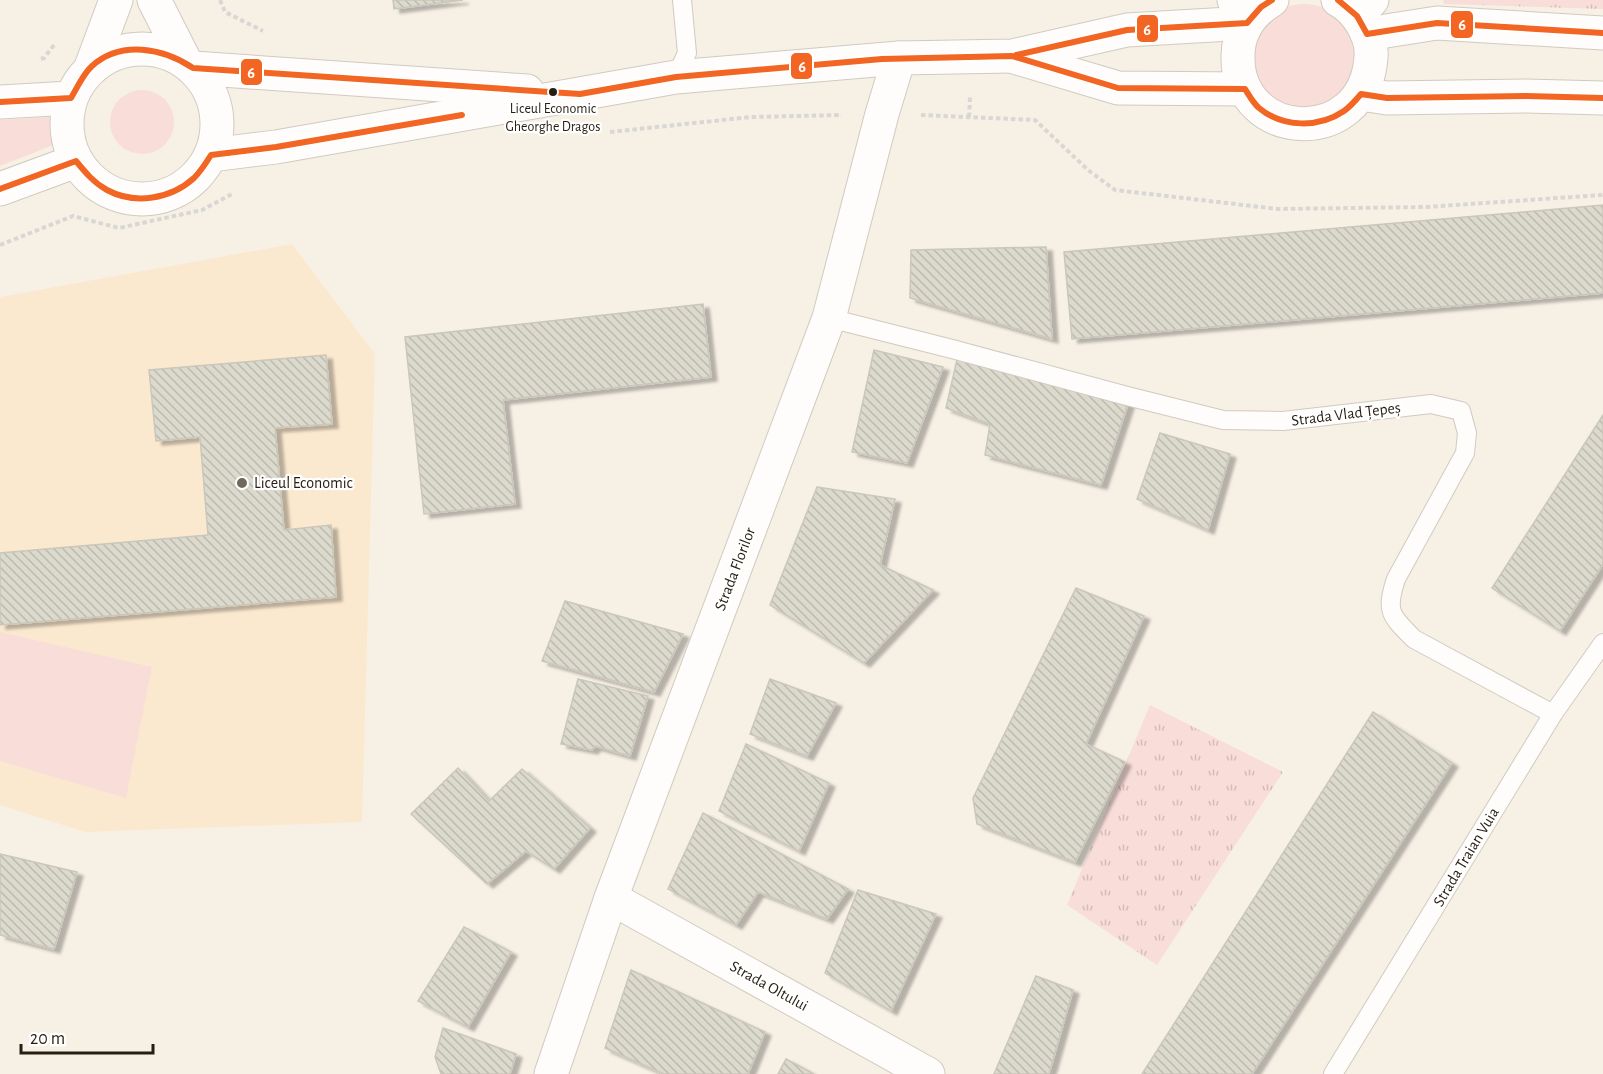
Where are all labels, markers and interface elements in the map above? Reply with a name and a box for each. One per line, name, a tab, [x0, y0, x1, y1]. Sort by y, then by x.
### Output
line badge: 6	[1450, 10, 1474, 39]
line badge: 6	[1136, 14, 1159, 43]
text: 6	[1458, 17, 1466, 33]
text: 6	[1143, 22, 1151, 38]
line badge: 6	[790, 52, 813, 80]
line badge: 6	[240, 58, 263, 86]
text: 6	[798, 59, 806, 75]
text: 6	[247, 65, 255, 81]
marker: Liceul Economic Gheorghe Dragos	[547, 86, 559, 98]
place label: Liceul Economic Gheorghe Dragos	[506, 102, 600, 134]
street label: Strada Vlad Țepeș	[1290, 399, 1402, 431]
place label: Liceul Economic	[254, 475, 353, 491]
marker: Liceul Economic	[235, 476, 249, 490]
street label: Strada Florilor	[712, 524, 758, 613]
street label: Strada Traian Vuia	[1430, 805, 1502, 909]
street label: Strada Oltului	[727, 958, 811, 1014]
scale bar	[21, 1017, 153, 1055]
text: 20 m	[30, 1030, 65, 1048]

